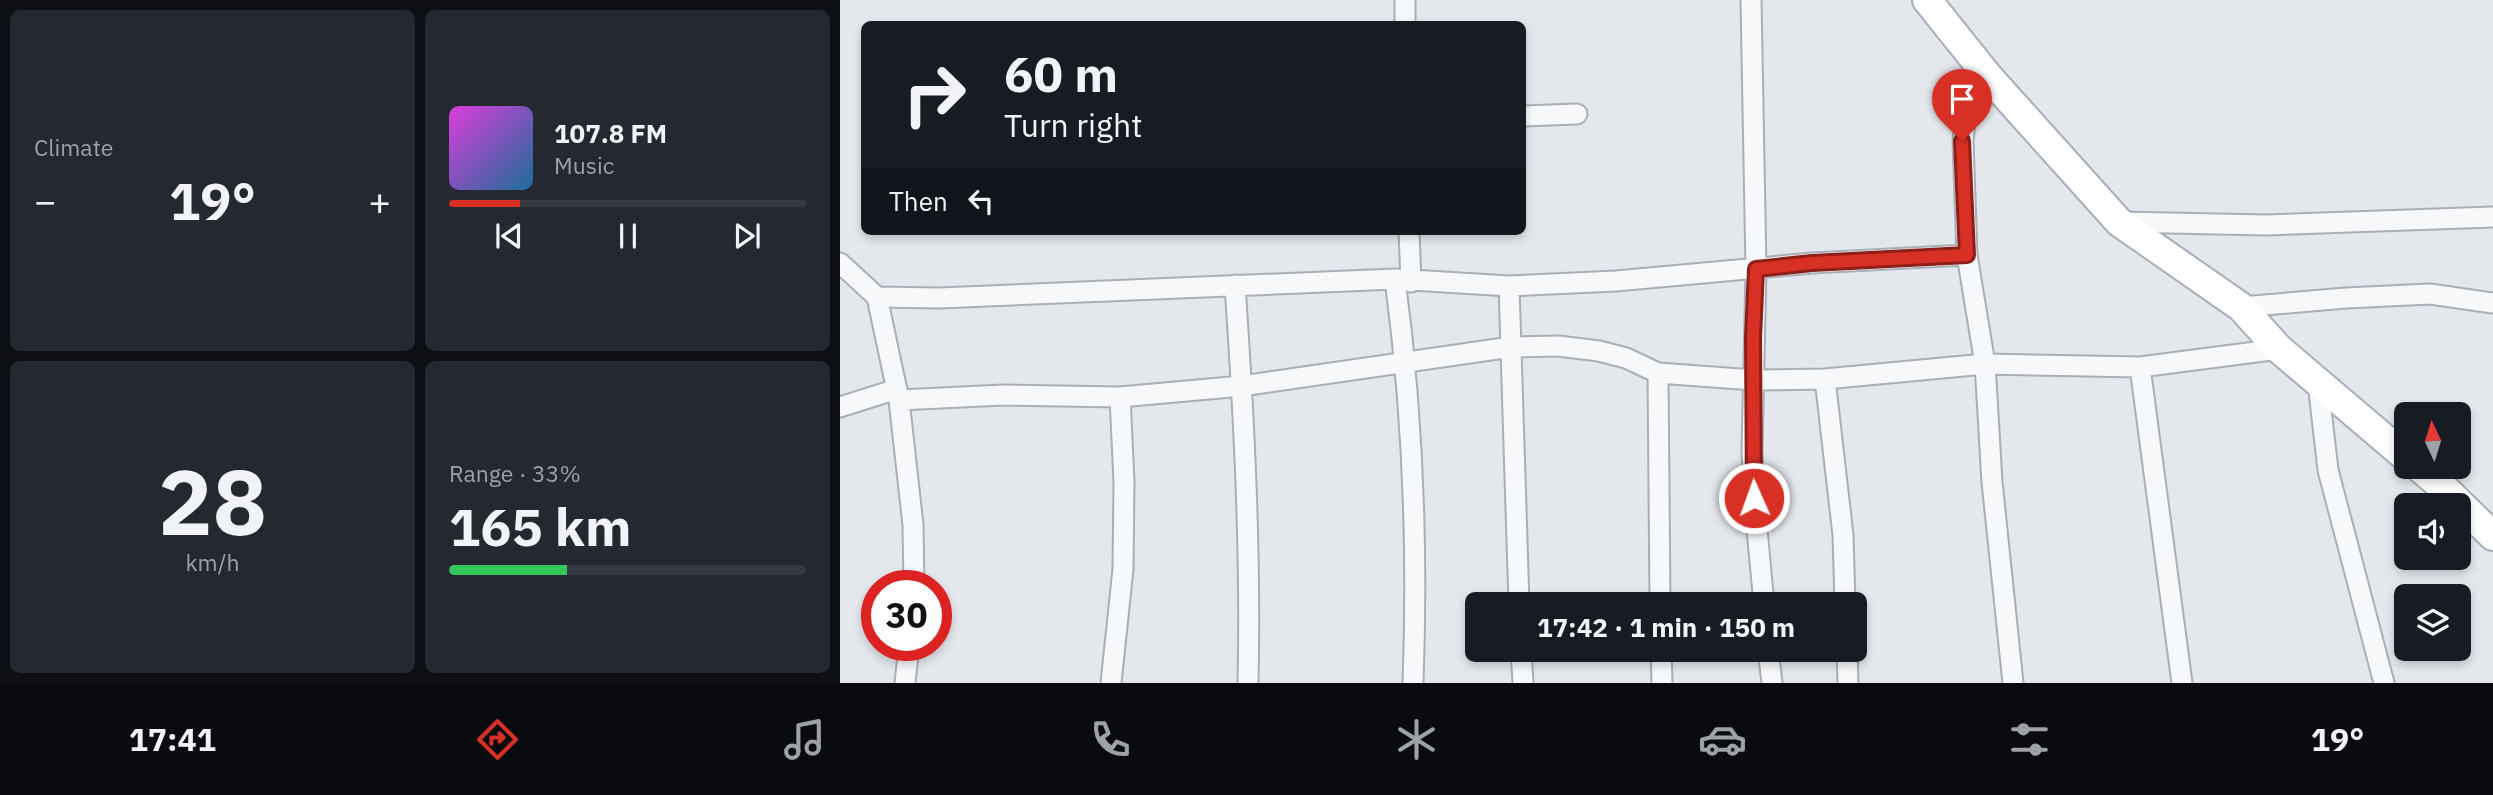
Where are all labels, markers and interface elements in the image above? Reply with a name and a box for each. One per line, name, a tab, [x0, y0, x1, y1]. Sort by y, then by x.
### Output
text: 60 m	[1004, 42, 1118, 105]
icon: right	[889, 49, 980, 140]
pin	[1932, 69, 1992, 141]
icon: arrive	[1943, 80, 1981, 118]
text: Turn right	[1004, 104, 1142, 146]
text: 107.8 FM	[554, 116, 667, 150]
text: Climate	[34, 132, 113, 162]
text: Music	[554, 150, 614, 180]
text: 19°	[169, 167, 256, 234]
text: −	[34, 176, 57, 225]
text: +	[368, 176, 391, 225]
icon: left	[962, 182, 1000, 220]
text: Then	[889, 184, 948, 218]
icon: previous	[490, 217, 528, 255]
icon: pause	[609, 217, 647, 255]
icon: next	[728, 217, 766, 255]
north arrow	[2394, 402, 2471, 480]
map controls	[2394, 402, 2471, 661]
text: 28	[158, 442, 267, 560]
text: Range · 33%	[449, 458, 581, 488]
position arrow	[1717, 461, 1791, 535]
text: 165 km	[449, 493, 631, 560]
button: sound	[2394, 493, 2471, 570]
text: km/h	[185, 547, 240, 577]
speed limit sign: 30	[861, 570, 952, 661]
button: layers	[2394, 584, 2471, 661]
text: 17:42 · 1 min · 150 m	[1537, 610, 1795, 644]
icon: directions	[473, 715, 522, 764]
icon: music	[780, 715, 829, 764]
icon: phone	[1086, 715, 1135, 764]
icon: climate	[1392, 715, 1441, 764]
icon: car	[1698, 715, 1747, 764]
icon: filters	[2005, 715, 2054, 764]
text: 17:41	[129, 718, 216, 760]
text: 19°	[2311, 718, 2364, 760]

